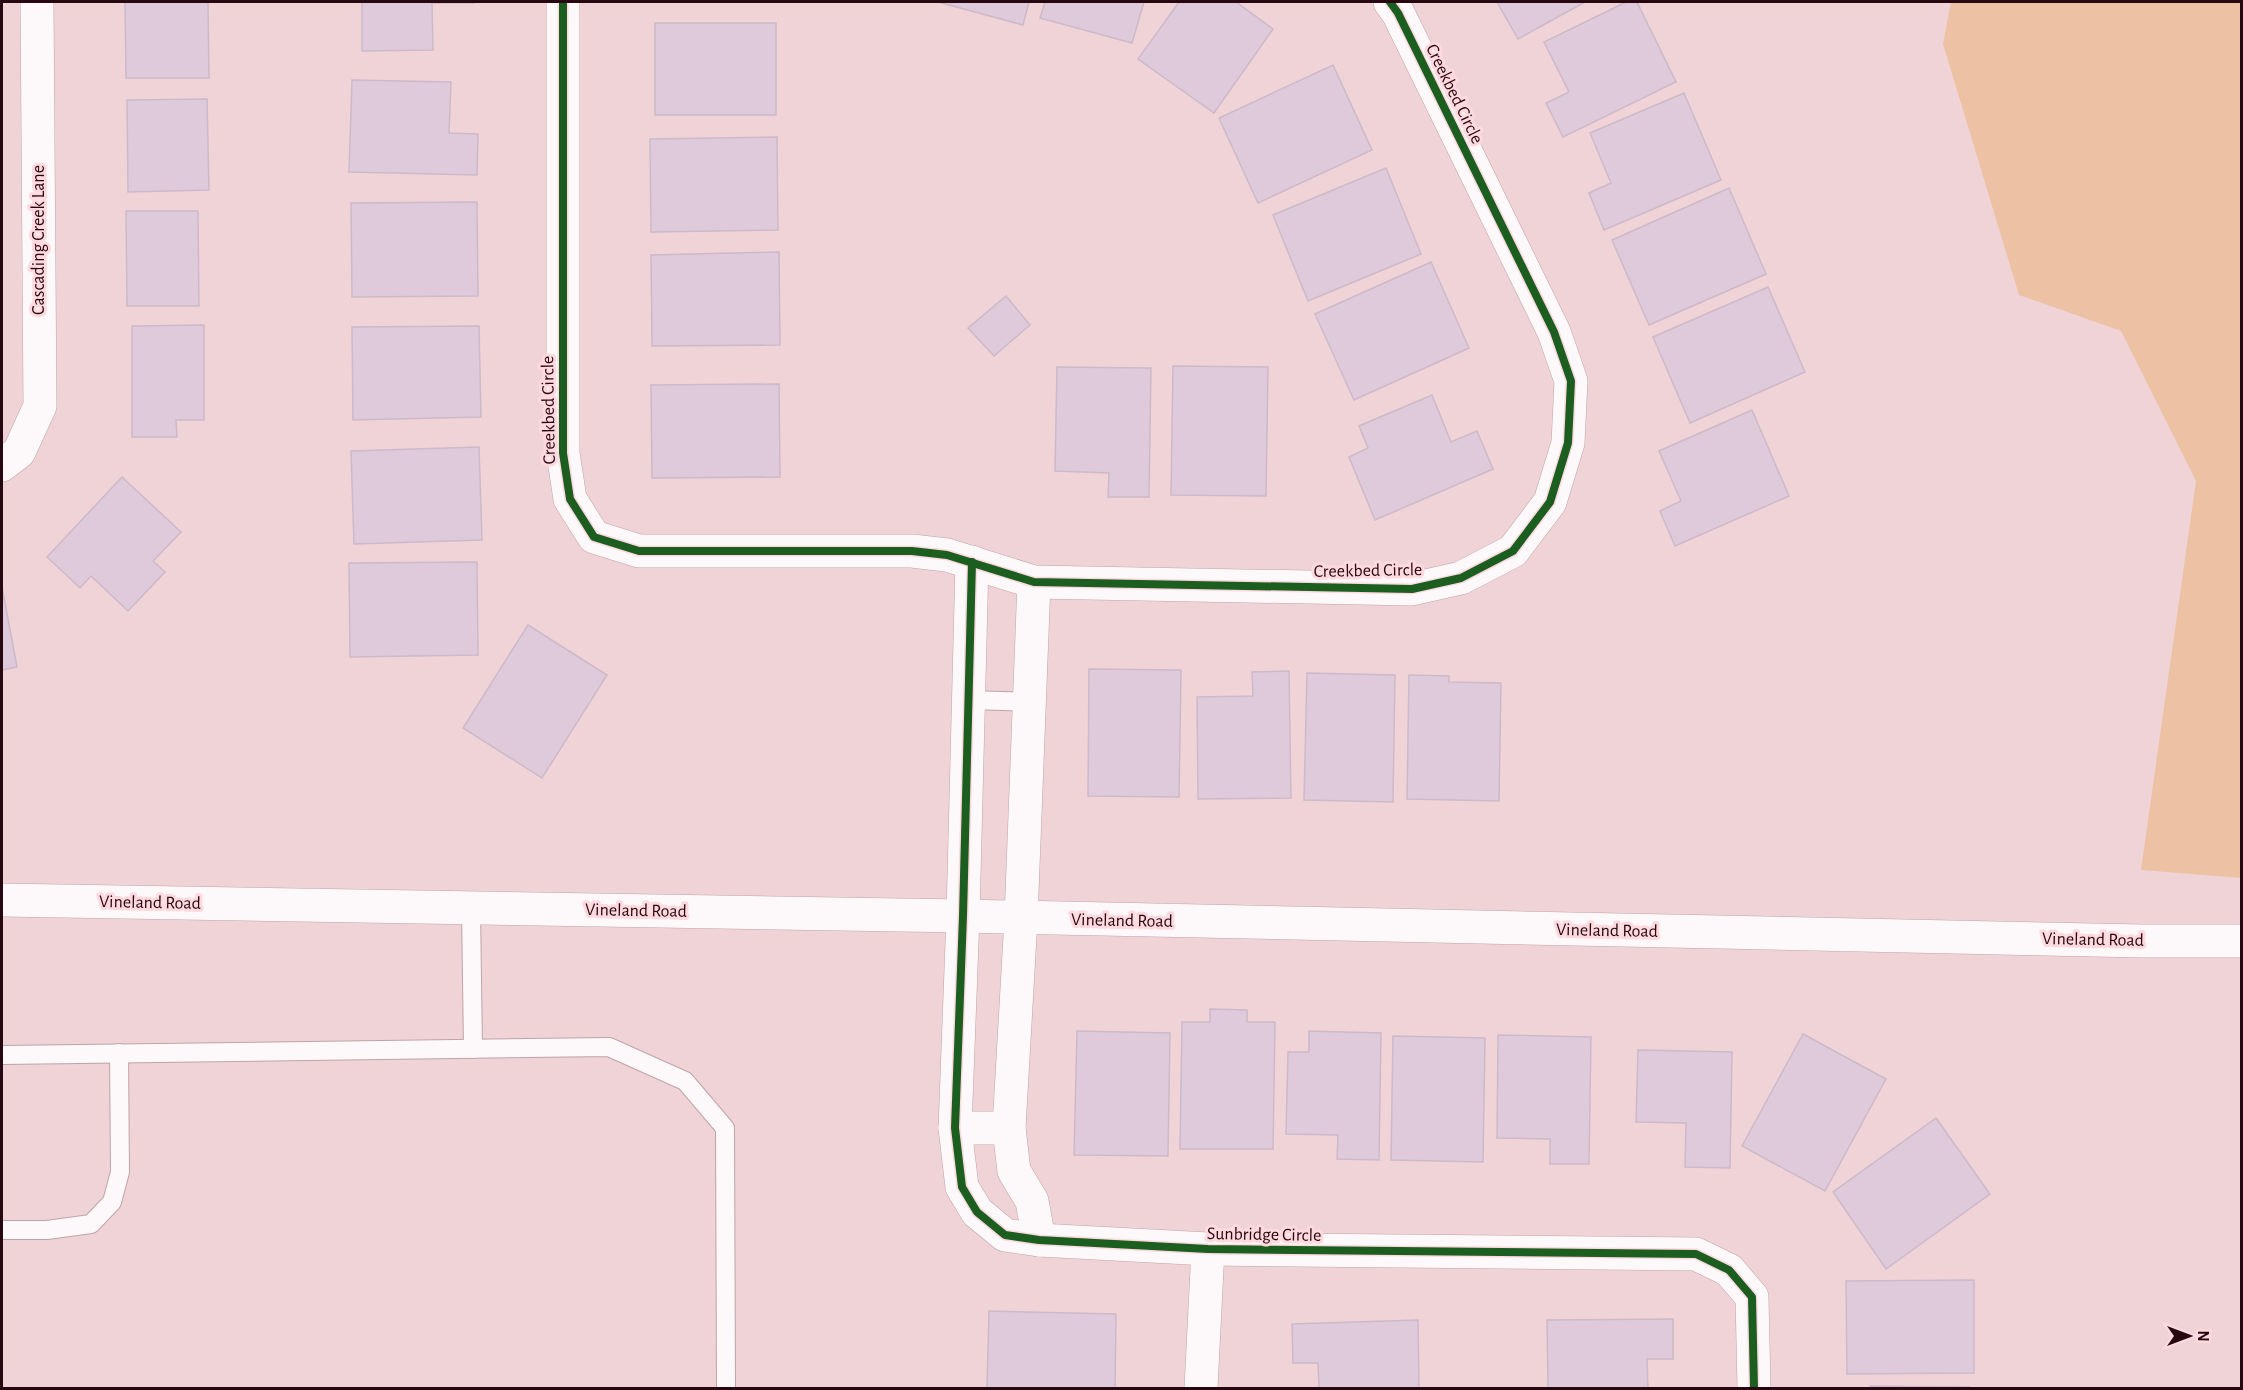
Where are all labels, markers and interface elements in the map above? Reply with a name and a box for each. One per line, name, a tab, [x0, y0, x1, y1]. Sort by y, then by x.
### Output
street label: Creekbed Circle	[1422, 41, 1486, 147]
street label: Cascading Creek Lane	[30, 165, 48, 315]
street label: Creekbed Circle	[539, 356, 559, 464]
street label: Creekbed Circle	[1314, 561, 1422, 581]
street label: Vineland Road	[99, 893, 201, 913]
street label: Vineland Road	[585, 901, 687, 921]
street label: Vineland Road	[1071, 911, 1173, 931]
street label: Vineland Road	[1556, 921, 1658, 941]
street label: Vineland Road	[2042, 930, 2144, 950]
street label: Sunbridge Circle	[1207, 1225, 1321, 1245]
north arrow	[2159, 1306, 2219, 1366]
text: N	[2195, 1330, 2211, 1342]

